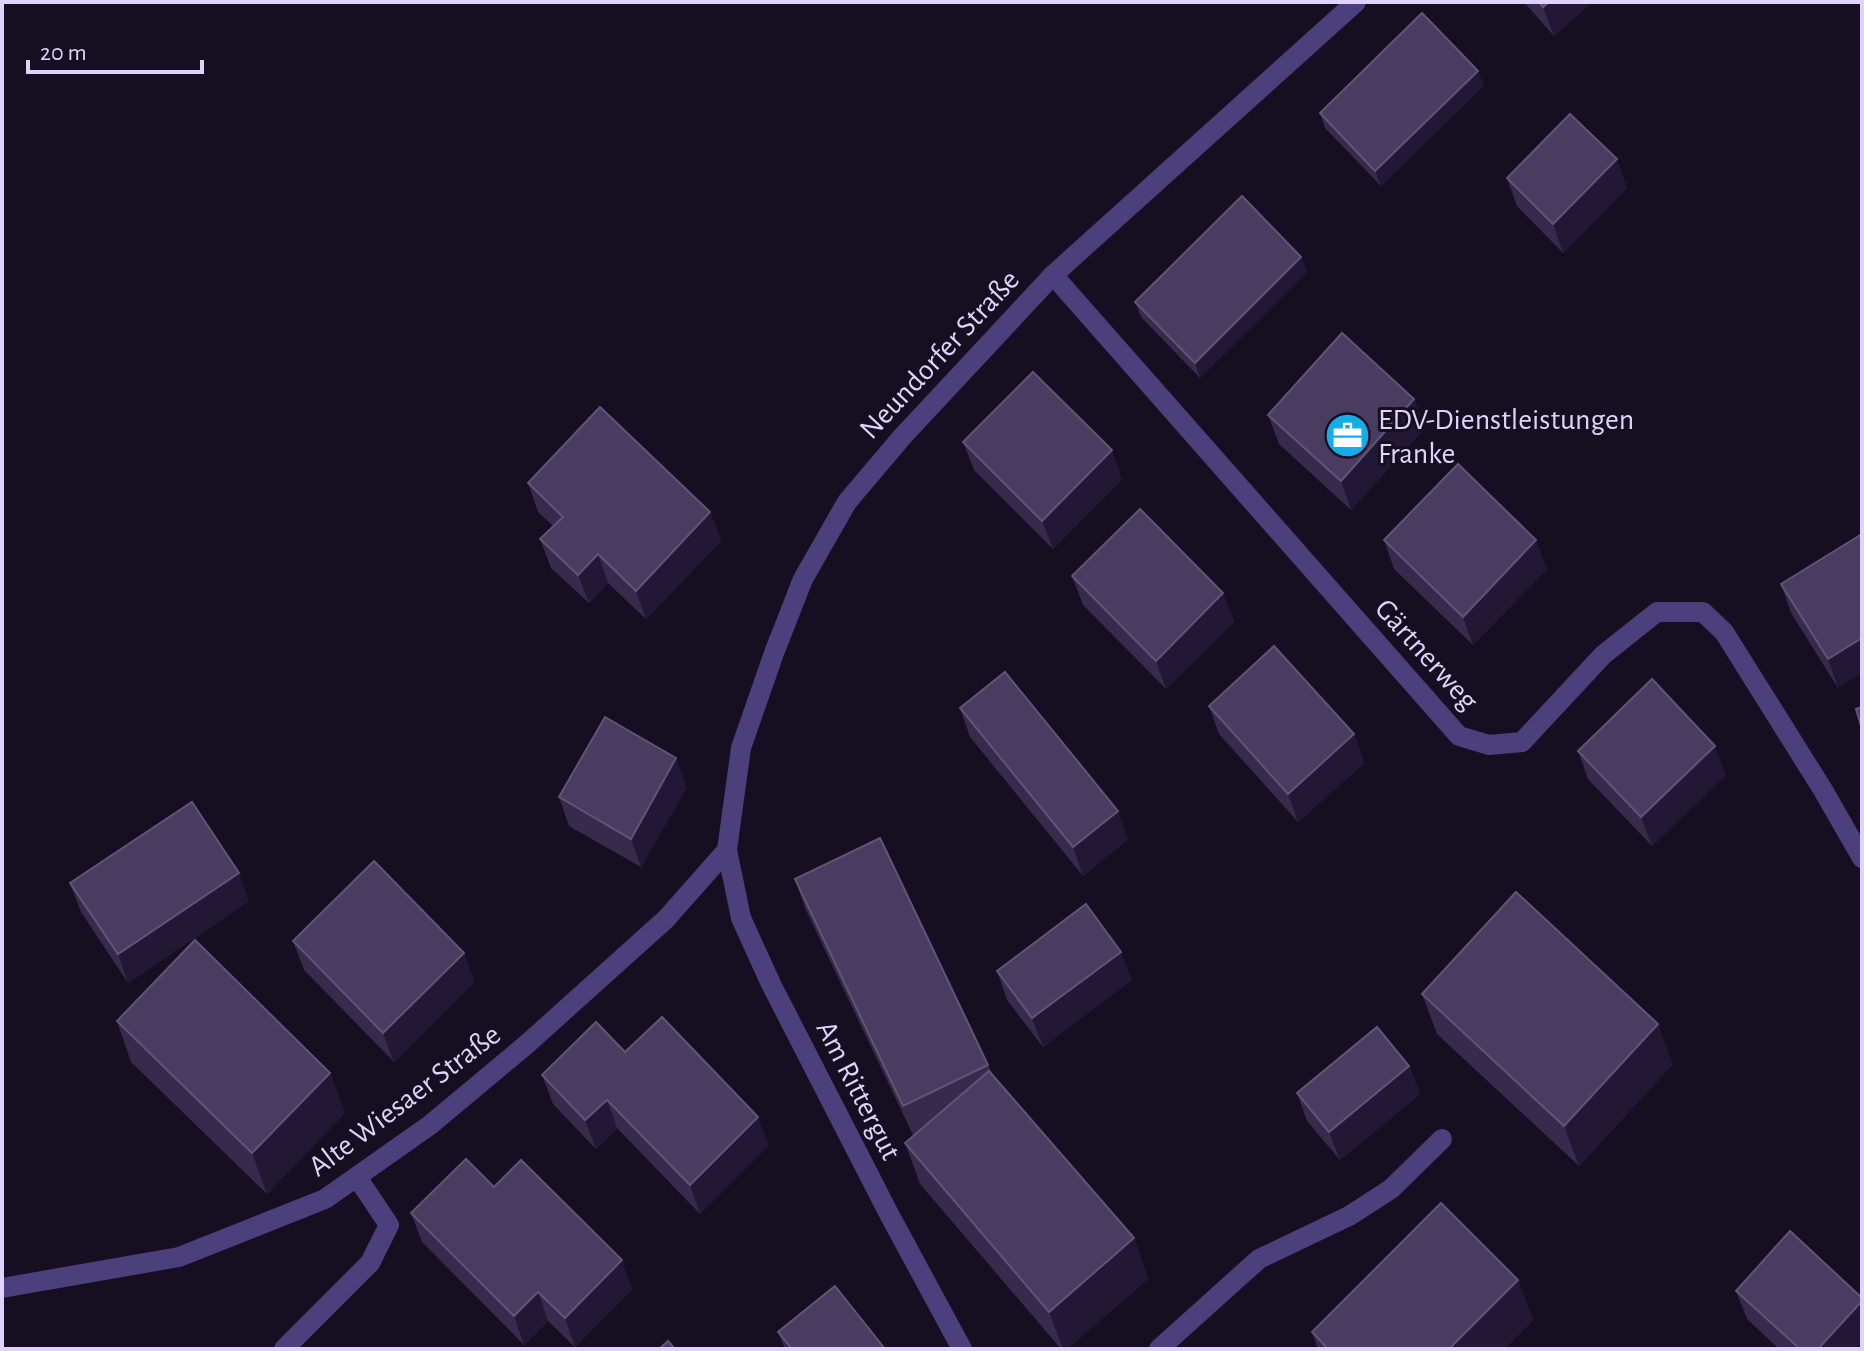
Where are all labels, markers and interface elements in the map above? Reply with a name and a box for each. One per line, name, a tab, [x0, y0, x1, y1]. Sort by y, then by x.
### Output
scale bar	[28, 24, 202, 74]
text: 20 m	[40, 41, 87, 65]
street label: Neundorfer Straße	[854, 265, 1025, 445]
place label: EDV-Dienstleistungen Franke	[1378, 405, 1634, 469]
office icon: EDV-Dienstleistungen Franke	[1323, 412, 1371, 460]
street label: Gärtnerweg	[1369, 593, 1484, 716]
street label: Am Rittergut	[810, 1016, 906, 1165]
street label: Alte Wiesaer Straße	[303, 1019, 506, 1182]

